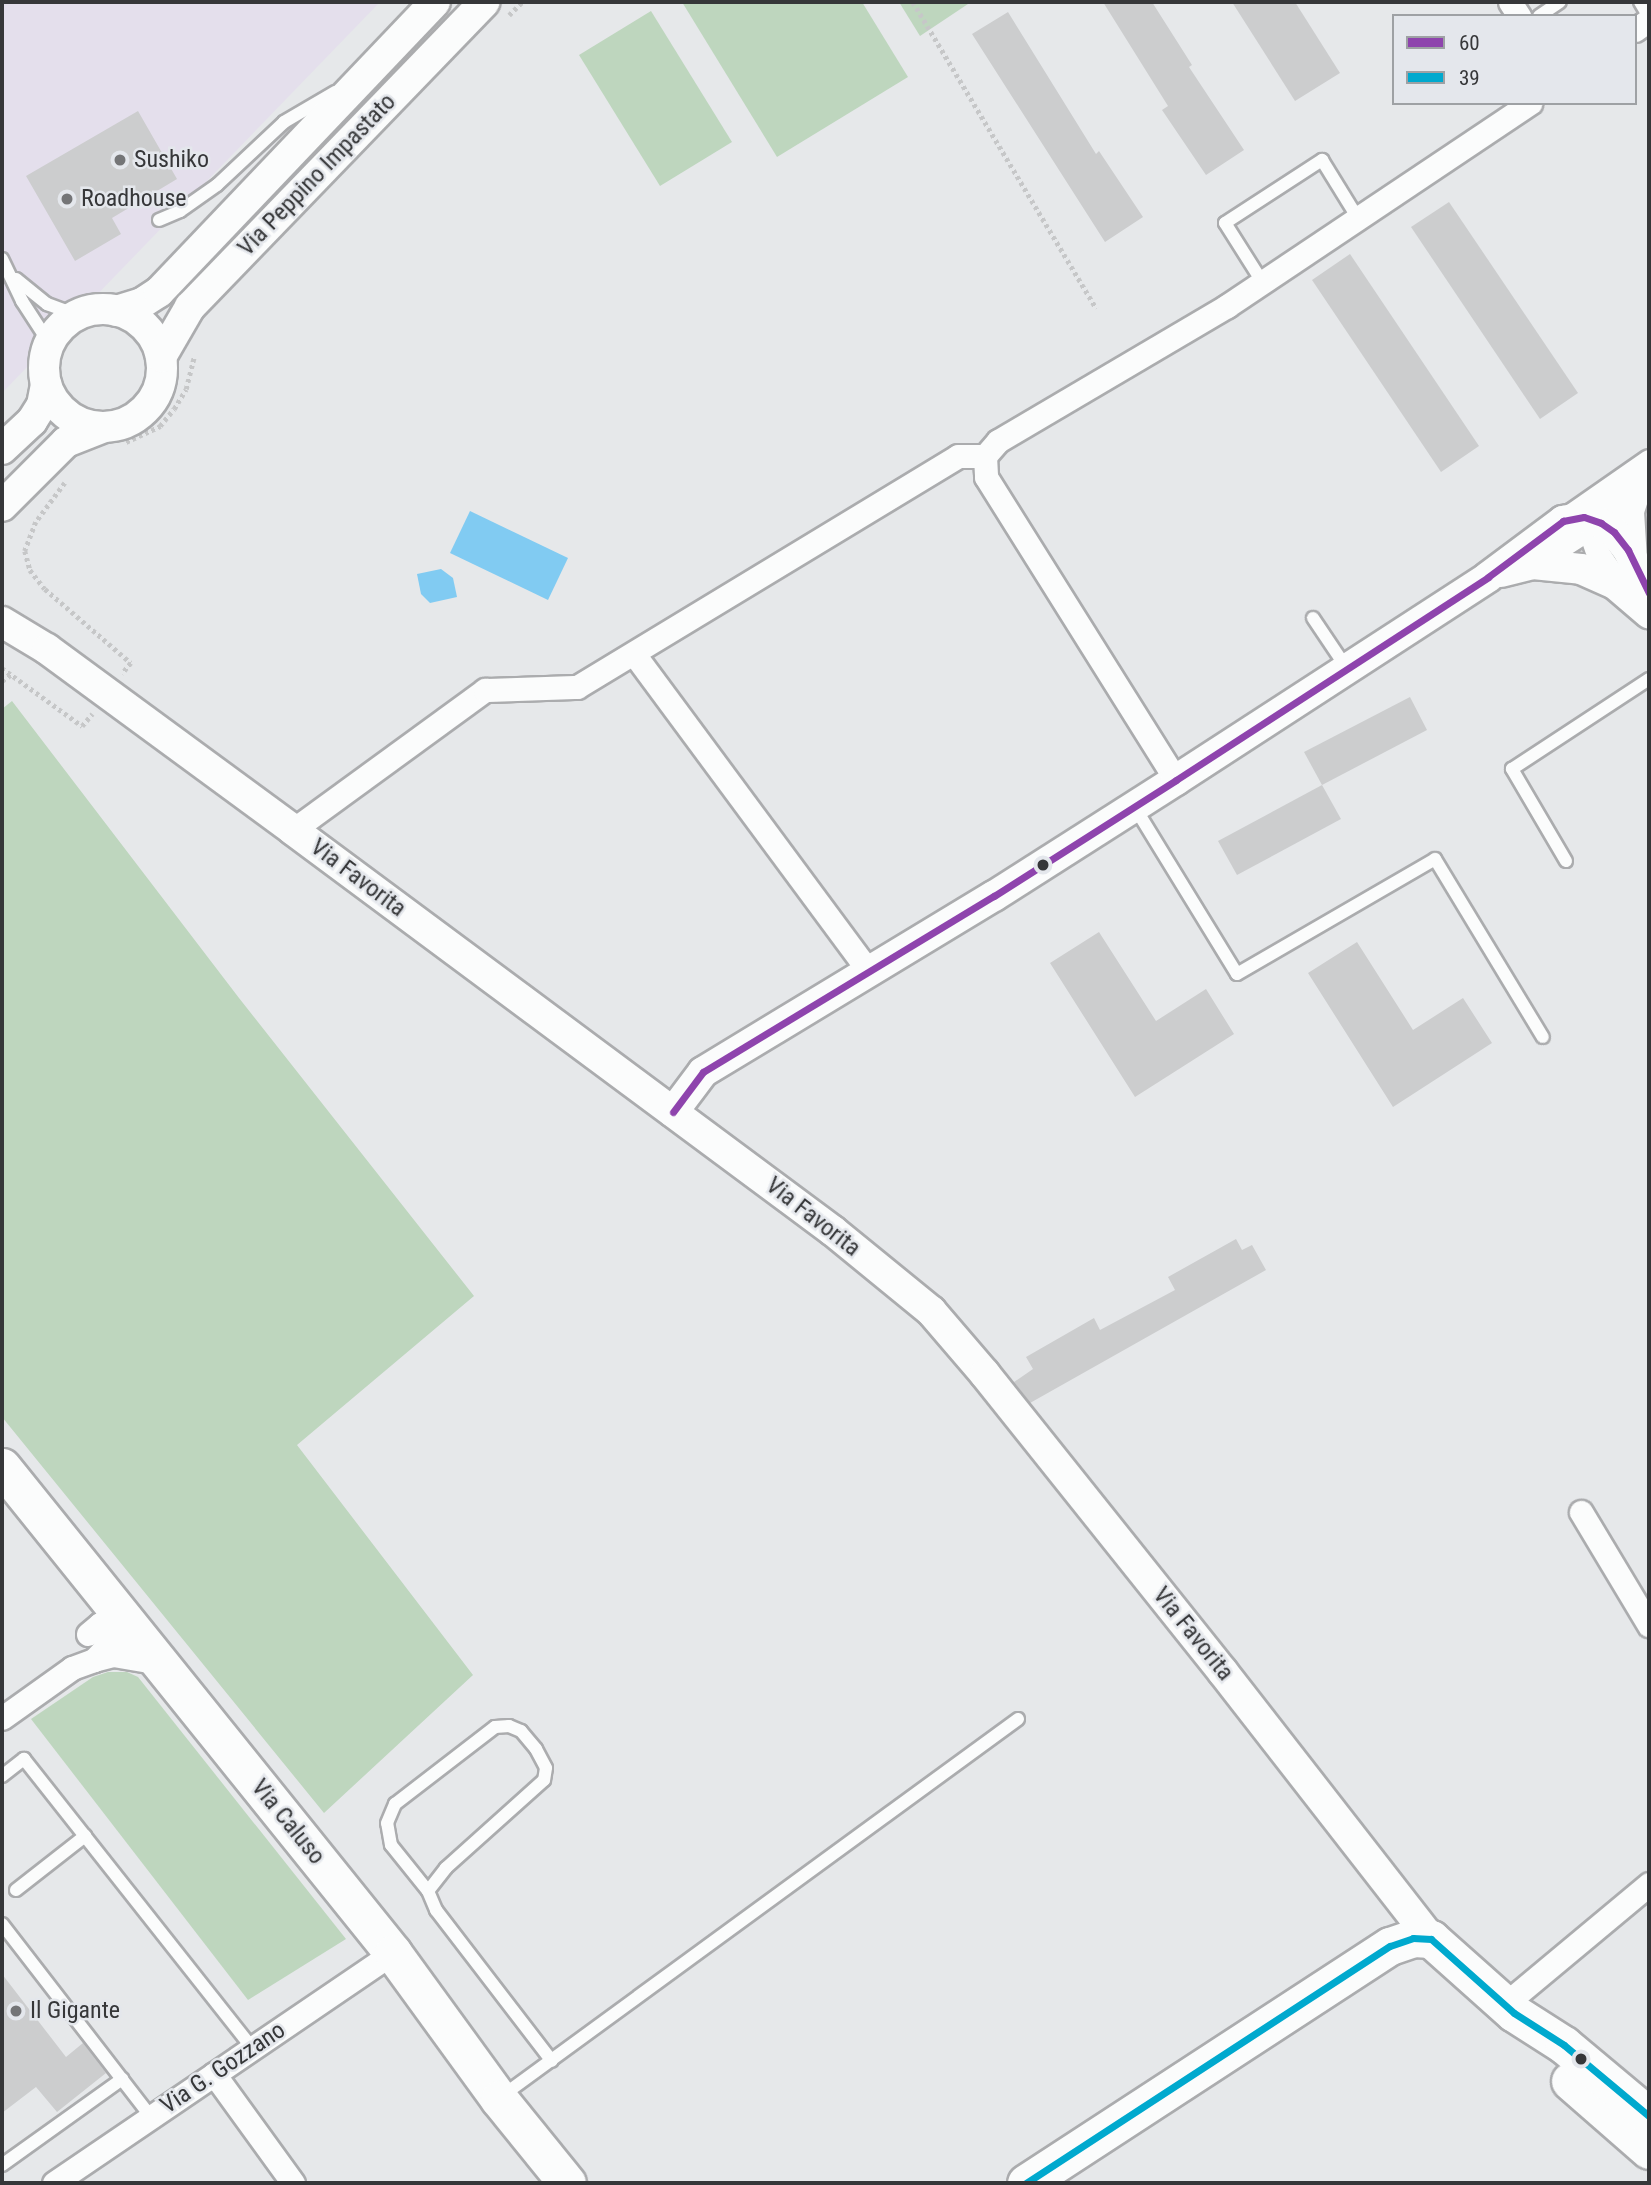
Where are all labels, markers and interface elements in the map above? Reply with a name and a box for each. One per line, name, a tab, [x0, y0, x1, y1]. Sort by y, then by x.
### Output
legend	[1392, 14, 1637, 105]
text: 60	[1459, 31, 1480, 55]
text: 39	[1459, 66, 1480, 90]
street label: Via Peppino Impastato	[232, 88, 402, 262]
place label: Sushiko	[134, 146, 209, 174]
marker: Sushiko	[112, 152, 128, 168]
place label: Roadhouse	[81, 185, 187, 213]
marker: Roadhouse	[59, 191, 75, 207]
street label: Via Favorita	[305, 833, 411, 923]
unlabelled marker	[1036, 858, 1050, 872]
street label: Via Favorita	[760, 1171, 866, 1263]
street label: Via Favorita	[1147, 1581, 1239, 1687]
street label: Via Caluso	[245, 1774, 331, 1870]
place label: Il Gigante	[30, 1997, 120, 2025]
marker: Il Gigante	[8, 2003, 24, 2019]
street label: Via G. Gozzano	[155, 2016, 291, 2120]
unlabelled marker	[1574, 2052, 1588, 2066]

